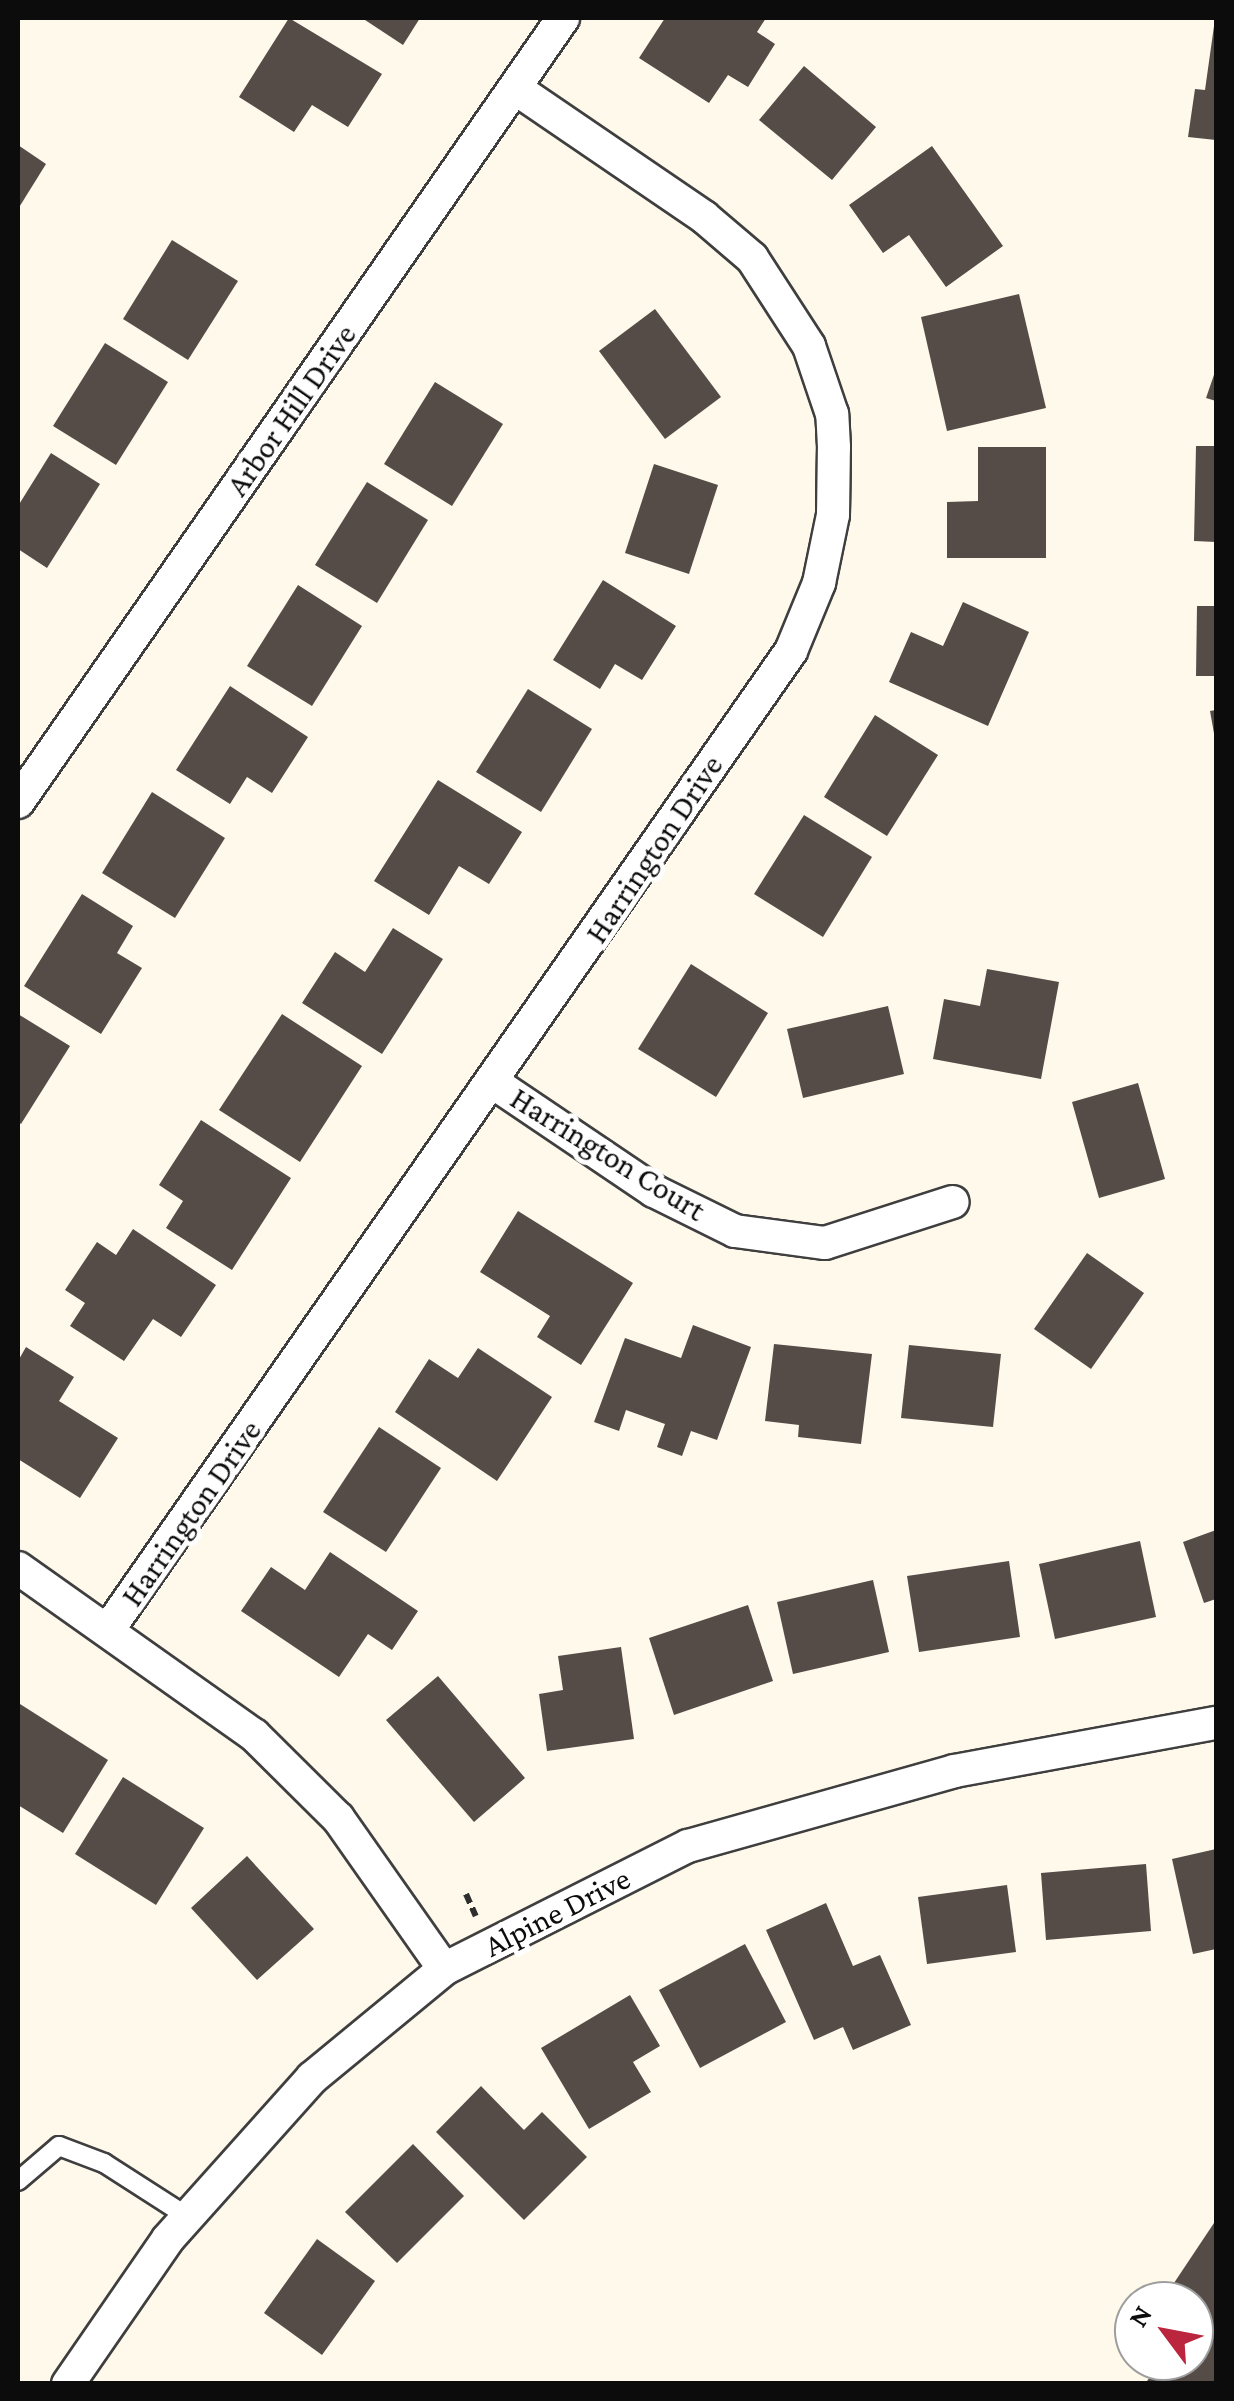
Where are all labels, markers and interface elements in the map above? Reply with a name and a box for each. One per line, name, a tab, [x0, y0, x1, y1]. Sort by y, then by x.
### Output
street label: Arbor Hill Drive	[218, 317, 364, 503]
street label: Harrington Drive	[577, 748, 731, 950]
street label: Harrington Court	[503, 1079, 713, 1229]
street label: Harrington Drive	[113, 1412, 269, 1614]
street label: Alpine Drive	[478, 1859, 636, 1965]
north arrow	[1114, 2281, 1214, 2381]
text: N	[1122, 2300, 1158, 2332]

